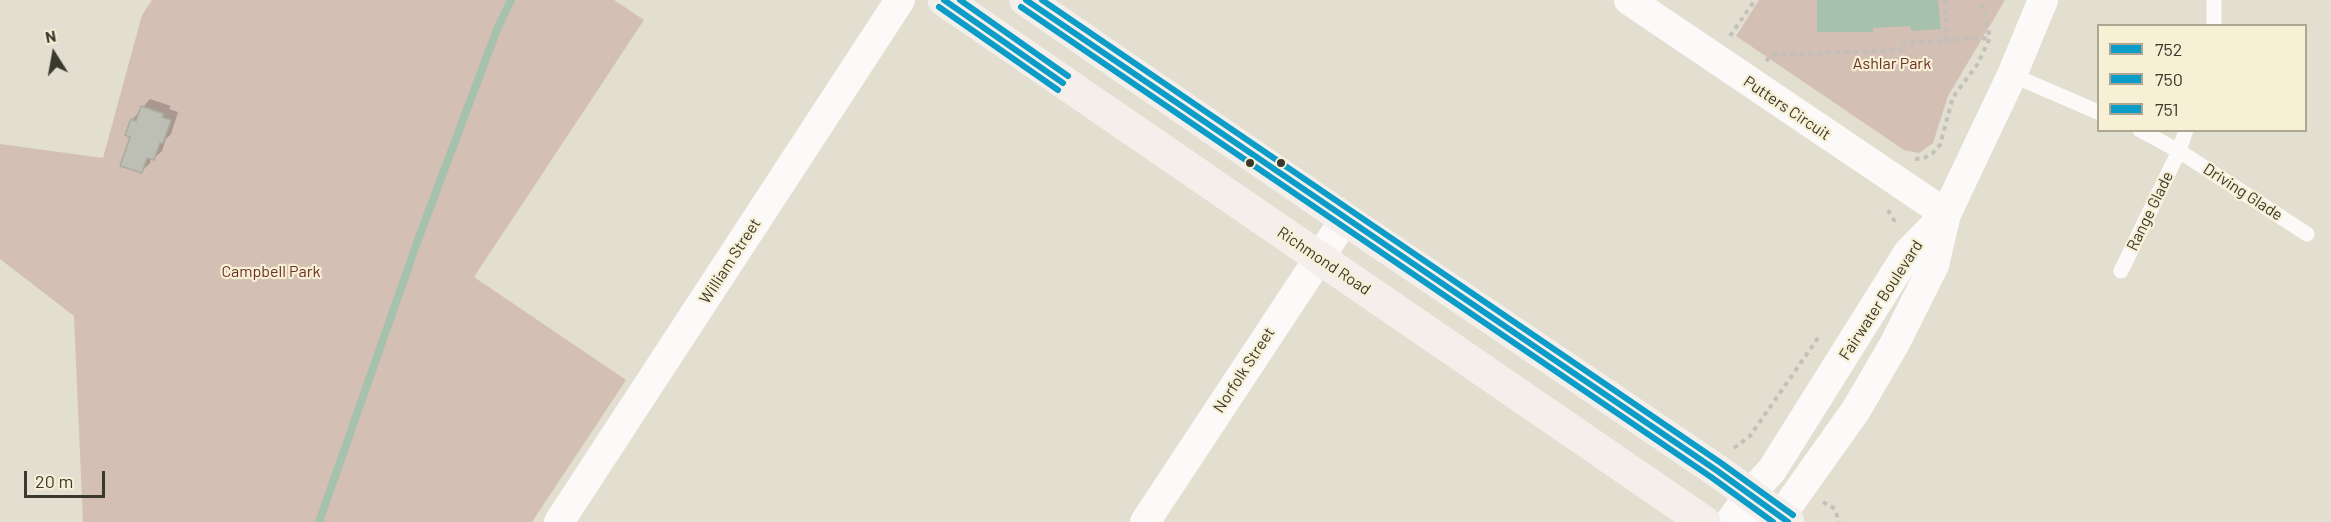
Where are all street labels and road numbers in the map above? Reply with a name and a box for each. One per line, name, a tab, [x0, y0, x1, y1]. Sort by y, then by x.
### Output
street label: Putters Circuit	[1740, 72, 1834, 144]
street label: Driving Glade	[2200, 159, 2286, 225]
street label: Range Glade	[2123, 168, 2177, 254]
street label: William Street	[695, 215, 765, 307]
street label: Richmond Road	[1274, 223, 1374, 299]
street label: Fairwater Boulevard	[1835, 236, 1927, 364]
street label: Norfolk Street	[1209, 324, 1279, 416]

